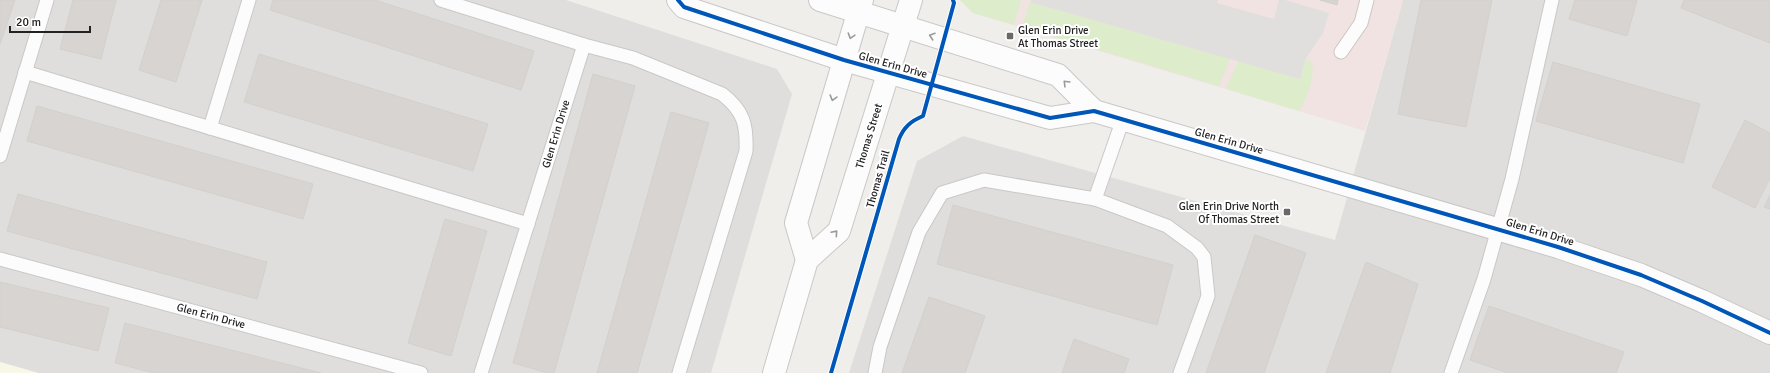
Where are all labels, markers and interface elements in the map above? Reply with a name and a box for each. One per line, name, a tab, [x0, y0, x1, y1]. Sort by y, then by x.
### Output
scale bar	[10, 8, 90, 34]
text: 20 m	[16, 15, 41, 30]
place label: Glen Erin Drive At Thomas Street	[1018, 24, 1098, 50]
marker: Glen Erin Drive At Thomas Street	[1005, 31, 1015, 41]
one-way arrow	[929, 32, 936, 40]
one-way arrow	[847, 33, 856, 40]
street label: Glen Erin Drive	[857, 49, 929, 81]
one-way arrow	[1063, 81, 1071, 88]
one-way arrow	[829, 94, 838, 101]
street label: Glen Erin Drive	[539, 98, 573, 170]
street label: Thomas Street	[853, 102, 885, 170]
street label: Glen Erin Drive	[1193, 125, 1265, 157]
street label: Thomas Trail	[864, 149, 892, 209]
place label: Glen Erin Drive North Of Thomas Street	[1179, 200, 1279, 226]
marker: Glen Erin Drive North Of Thomas Street	[1282, 207, 1292, 217]
street label: Glen Erin Drive	[1504, 215, 1576, 249]
one-way arrow	[831, 231, 838, 238]
street label: Glen Erin Drive	[175, 301, 247, 331]

